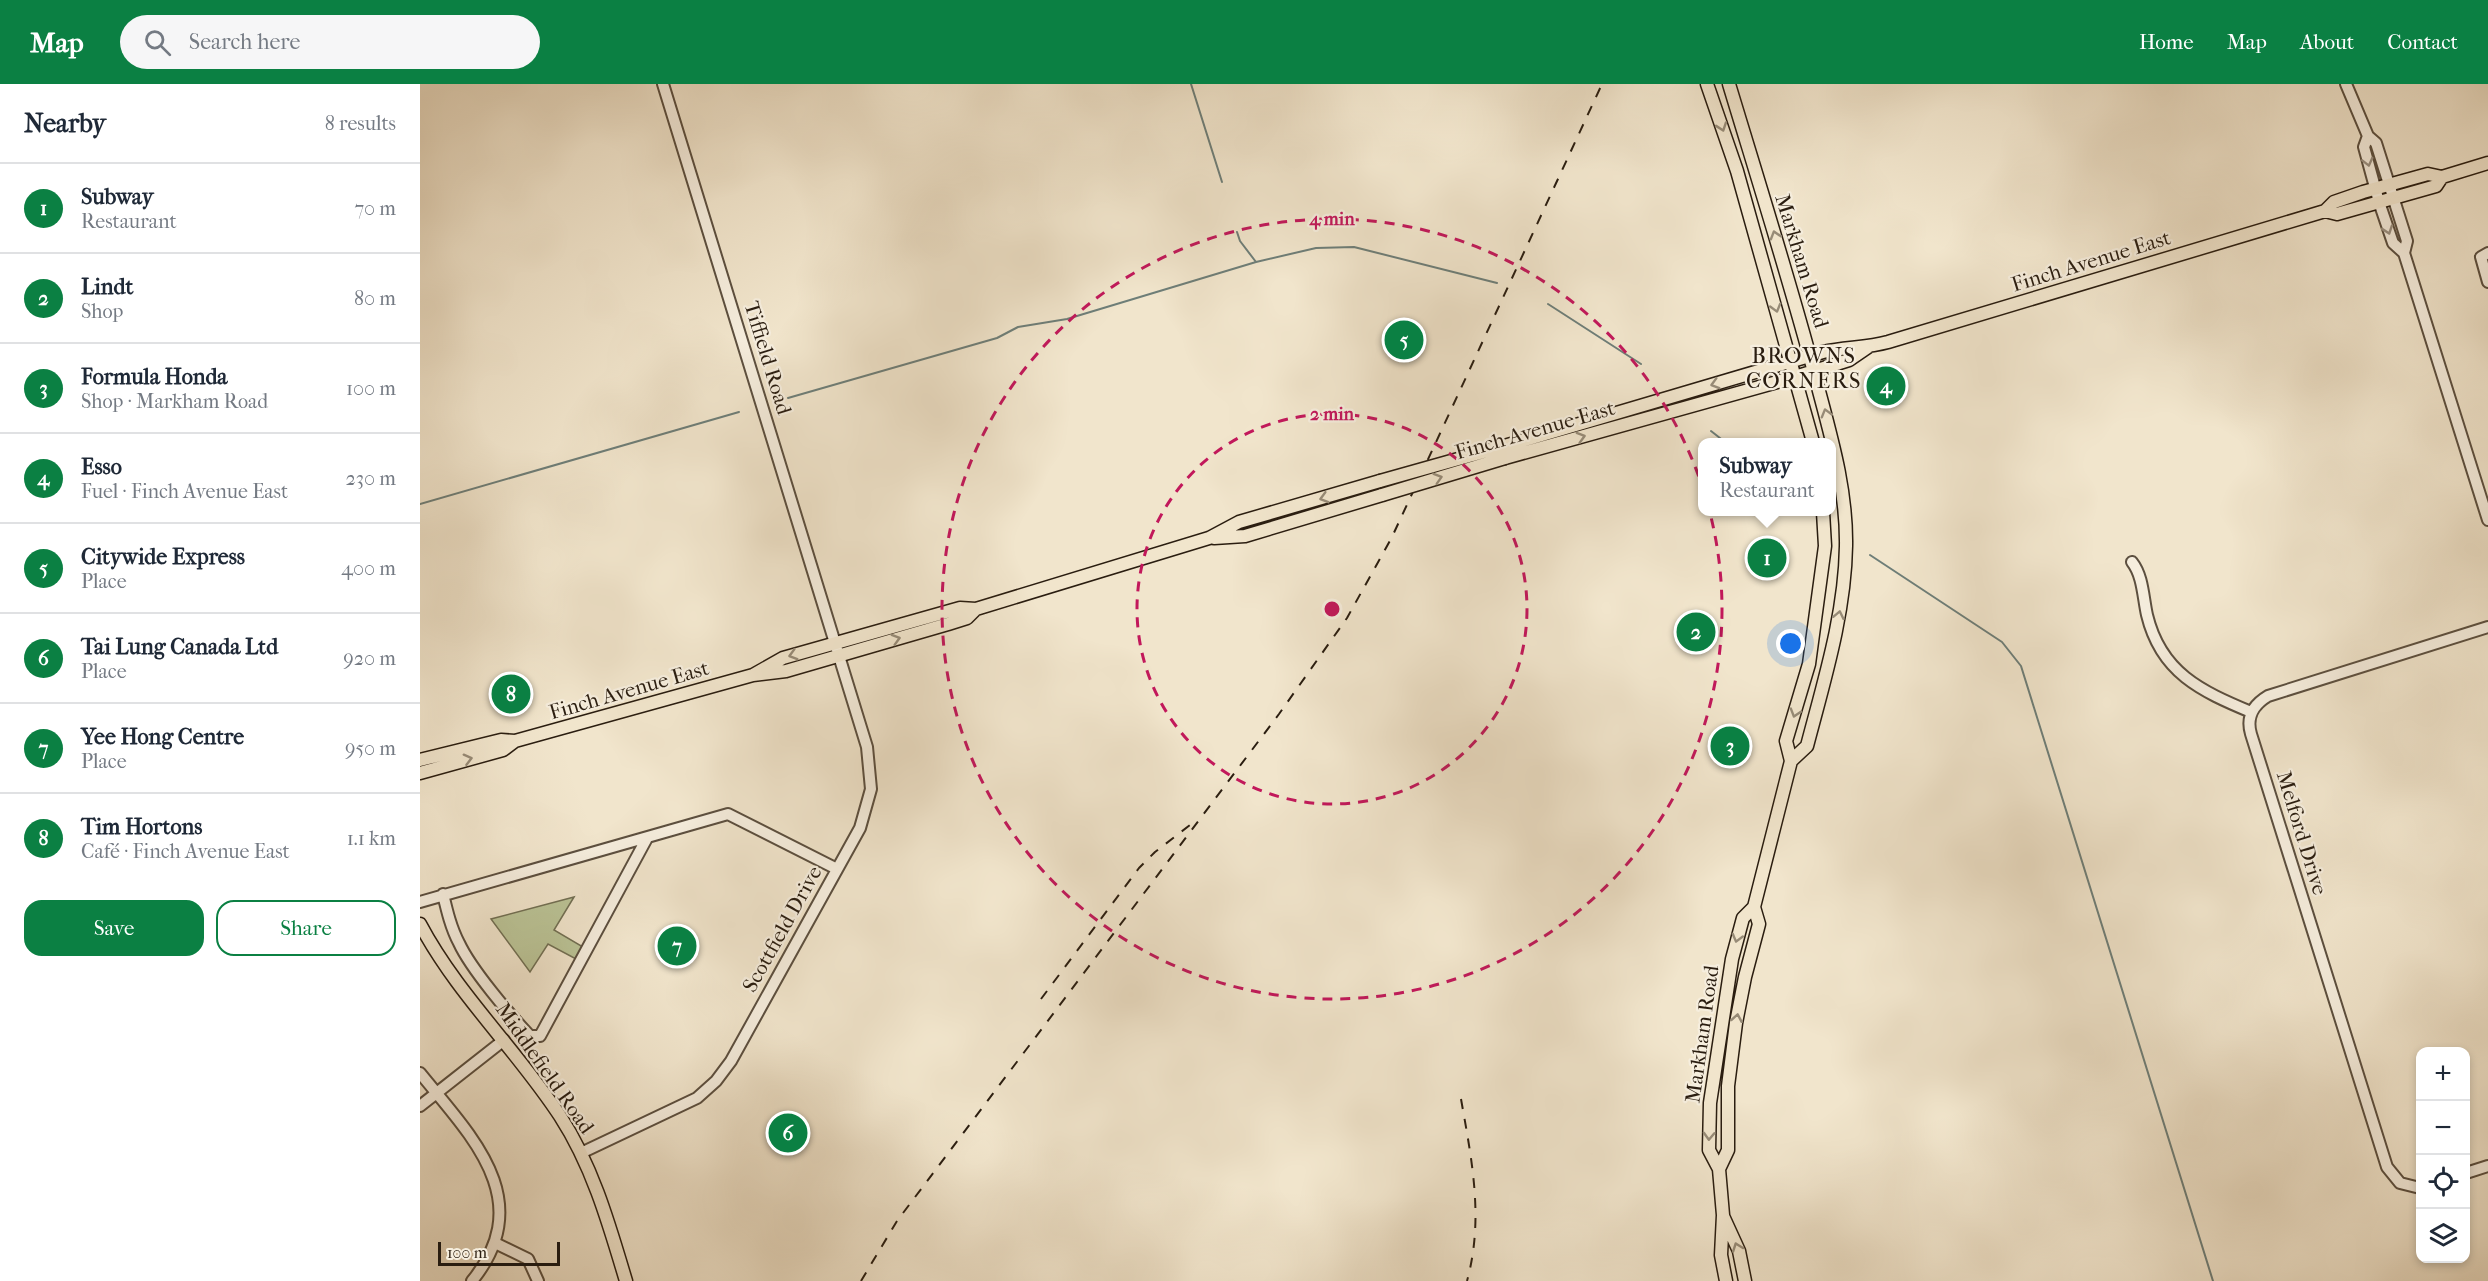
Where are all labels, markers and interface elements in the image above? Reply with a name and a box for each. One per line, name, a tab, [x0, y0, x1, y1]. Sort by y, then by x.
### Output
search box	[120, 15, 540, 69]
text: Map	[30, 26, 84, 59]
icon: search	[141, 26, 174, 59]
text: Search here	[189, 29, 300, 55]
text: Home	[2139, 30, 2194, 54]
text: Map	[2227, 30, 2267, 54]
text: About	[2300, 30, 2354, 54]
text: Contact	[2387, 30, 2458, 54]
text: Nearby	[24, 108, 106, 139]
text: 8 results	[325, 112, 396, 135]
one-way arrow	[1714, 122, 1727, 132]
one-way arrow	[2361, 157, 2374, 167]
text: Subway	[81, 184, 153, 210]
street label: Markham Road	[1770, 191, 1834, 331]
text: 1	[40, 197, 47, 220]
text: 70 m	[354, 197, 396, 220]
text: 4 min	[1308, 209, 1355, 230]
text: Restaurant	[81, 210, 177, 233]
one-way arrow	[2381, 224, 2394, 235]
street label: Finch Avenue East	[2009, 225, 2174, 297]
one-way arrow	[1770, 230, 1782, 241]
text: Lindt	[81, 274, 133, 300]
text: 2	[38, 287, 49, 310]
text: 80 m	[354, 287, 396, 310]
street label: Tiffield Road	[739, 299, 797, 418]
text: Shop	[81, 300, 123, 323]
one-way arrow	[1769, 302, 1781, 313]
pin: 5	[1384, 318, 1424, 362]
district label: BROWNS CORNERS	[1746, 343, 1862, 394]
text: Formula Honda	[81, 364, 228, 390]
pin: 4	[1866, 364, 1906, 408]
text: 3	[39, 377, 48, 400]
text: 100 m	[346, 377, 396, 400]
one-way arrow	[1710, 377, 1720, 390]
text: Shop · Markham Road	[81, 390, 268, 413]
street label: Finch Avenue East	[1452, 396, 1618, 464]
text: 2 min	[1310, 404, 1354, 425]
one-way arrow	[1821, 408, 1833, 419]
one-way arrow	[1575, 432, 1586, 444]
popup	[1698, 438, 1836, 516]
text: Subway	[1719, 453, 1792, 479]
text: Esso	[81, 454, 122, 480]
text: 4	[38, 467, 49, 490]
text: 230 m	[346, 467, 396, 490]
one-way arrow	[1432, 473, 1443, 485]
text: Restaurant	[1719, 479, 1815, 502]
text: Fuel · Finch Avenue East	[81, 480, 288, 503]
one-way arrow	[1319, 490, 1329, 503]
pin: 1	[1748, 536, 1786, 580]
text: Citywide Express	[81, 544, 245, 570]
text: 5	[39, 557, 48, 580]
text: 400 m	[341, 557, 396, 580]
text: Place	[81, 570, 127, 593]
centre of rings	[1322, 599, 1342, 619]
pin: 2	[1676, 610, 1716, 654]
one-way arrow	[1832, 610, 1845, 620]
your location	[1776, 629, 1805, 658]
text: Tai Lung Canada Ltd	[81, 634, 278, 660]
one-way arrow	[890, 634, 901, 646]
text: 6	[38, 647, 49, 670]
text: 920 m	[343, 647, 396, 670]
one-way arrow	[788, 648, 799, 660]
street label: Finch Avenue East	[546, 656, 712, 724]
text: Place	[81, 660, 127, 683]
pin: 8	[492, 672, 530, 716]
one-way arrow	[1790, 707, 1802, 718]
text: Yee Hong Centre	[81, 724, 244, 750]
pin: 3	[1710, 724, 1750, 768]
text: 7	[39, 737, 48, 760]
text: 950 m	[345, 737, 396, 760]
text: Place	[81, 750, 127, 773]
one-way arrow	[463, 754, 473, 766]
street label: Melford Drive	[2272, 768, 2332, 898]
text: Tim Hortons	[81, 814, 202, 840]
text: 8	[38, 827, 49, 850]
text: 1.1 km	[347, 827, 396, 850]
text: Café · Finch Avenue East	[81, 840, 290, 863]
street label: Scottfield Drive	[737, 862, 827, 996]
button: Save	[24, 900, 204, 956]
button: Share	[216, 900, 396, 956]
pin: 7	[658, 924, 696, 968]
one-way arrow	[1732, 933, 1745, 943]
street label: Markham Road	[1680, 963, 1724, 1104]
street label: Middlefield Road	[491, 998, 599, 1139]
one-way arrow	[1731, 1013, 1743, 1023]
map controls	[2416, 1047, 2470, 1263]
button: +	[2416, 1047, 2470, 1101]
button: −	[2416, 1101, 2470, 1155]
pin: 6	[768, 1110, 808, 1156]
one-way arrow	[1703, 1132, 1716, 1141]
button: locate	[2416, 1155, 2470, 1209]
button: layers	[2416, 1209, 2470, 1263]
scale bar	[438, 1239, 560, 1266]
text: 100 m	[447, 1243, 487, 1262]
one-way arrow	[1731, 1243, 1744, 1253]

